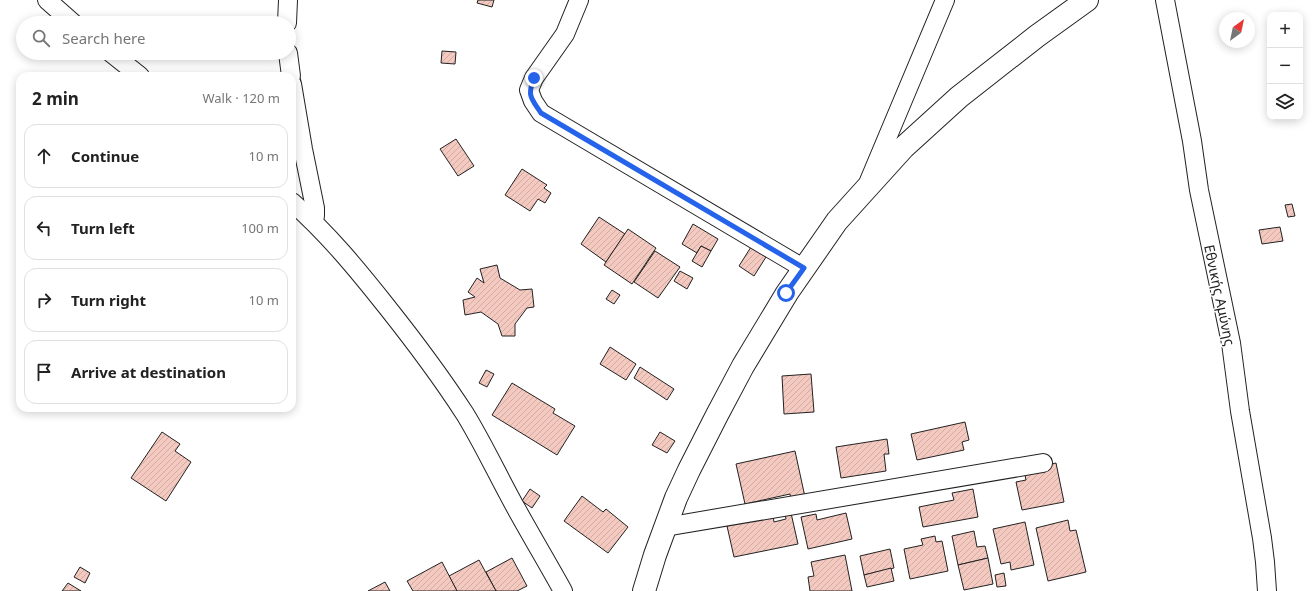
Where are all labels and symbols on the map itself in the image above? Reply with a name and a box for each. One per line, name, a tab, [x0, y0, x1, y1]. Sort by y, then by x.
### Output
north arrow	[1219, 12, 1255, 48]
route end	[525, 69, 543, 87]
street label: Εθνικής Αμύνης	[1200, 243, 1240, 347]
route start	[777, 284, 795, 302]

